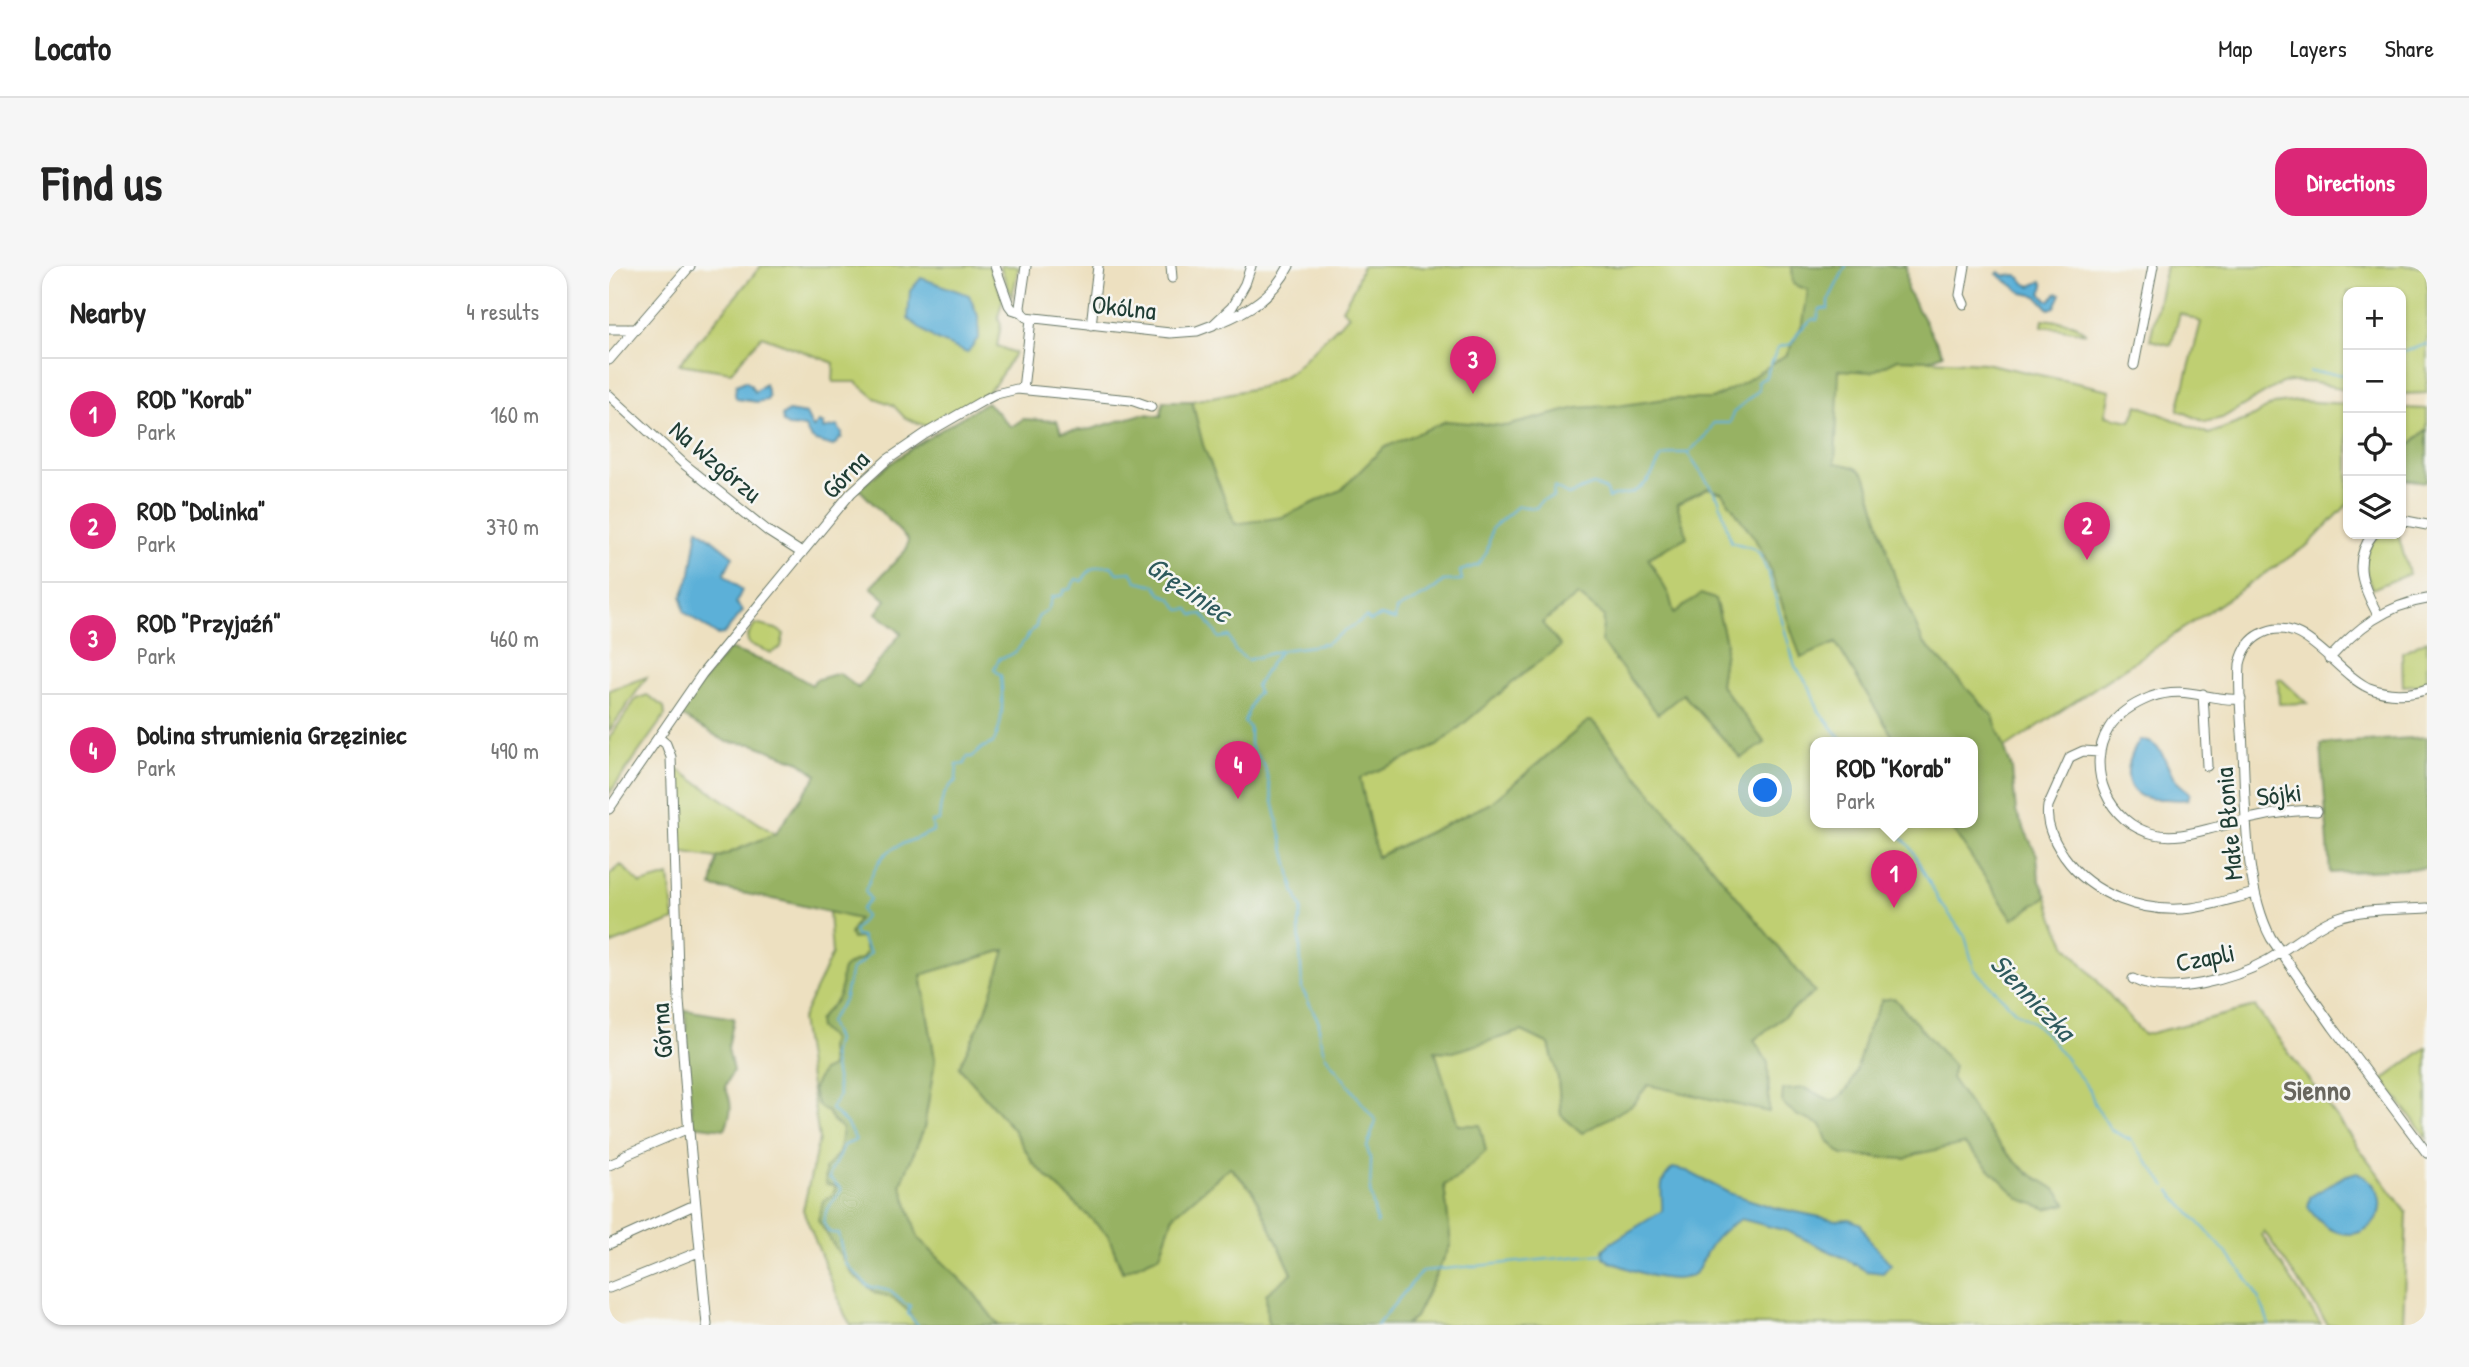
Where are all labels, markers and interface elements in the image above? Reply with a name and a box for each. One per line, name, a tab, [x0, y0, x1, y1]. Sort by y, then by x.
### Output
text: Locato	[35, 26, 111, 70]
text: Map	[2218, 32, 2252, 64]
text: Layers	[2290, 32, 2347, 64]
text: Share	[2385, 32, 2434, 64]
button: Directions	[2275, 148, 2427, 216]
text: Find us	[42, 149, 162, 215]
street label: Okólna	[1090, 286, 1158, 328]
map controls	[2343, 287, 2406, 539]
button: +	[2343, 287, 2406, 350]
text: Nearby	[70, 292, 146, 332]
text: 4 results	[466, 296, 539, 327]
pin: 3	[1450, 336, 1496, 394]
button: −	[2343, 350, 2406, 413]
text: ROD "Korab"	[137, 381, 252, 416]
text: 1	[89, 399, 97, 430]
text: 160 m	[490, 399, 539, 430]
street label: Na Wzgórzu	[662, 412, 770, 510]
button: locate	[2343, 413, 2406, 476]
text: Park	[137, 416, 175, 447]
street label: Górna	[813, 442, 877, 506]
button: layers	[2343, 476, 2406, 539]
text: ROD "Dolinka"	[137, 493, 266, 528]
pin: 2	[2064, 502, 2110, 560]
text: 2	[88, 511, 98, 542]
text: 370 m	[486, 511, 539, 542]
text: Park	[137, 528, 175, 559]
water label: Gręziniec	[1139, 547, 1241, 633]
text: ROD "Przyjaźń"	[137, 605, 281, 640]
text: 3	[88, 623, 98, 654]
text: 460 m	[490, 623, 539, 654]
text: Park	[137, 640, 175, 671]
text: Dolina strumienia Grzęziniec	[137, 717, 406, 752]
text: 4	[89, 735, 97, 766]
text: 490 m	[491, 735, 539, 766]
popup	[1810, 737, 1978, 828]
pin: 4	[1215, 741, 1261, 799]
text: ROD "Korab"	[1836, 750, 1952, 785]
text: Park	[137, 752, 175, 783]
street label: Małe Błonia	[2206, 766, 2250, 882]
your location	[1748, 773, 1782, 807]
street label: Sójki	[2254, 774, 2304, 814]
text: Park	[1836, 785, 1875, 816]
pin: 1	[1871, 850, 1917, 908]
street label: Czapli	[2172, 934, 2238, 980]
water label: Sienniczka	[1982, 945, 2086, 1051]
street label: Górna	[642, 1002, 680, 1060]
district label: Sienno	[2284, 1071, 2351, 1109]

